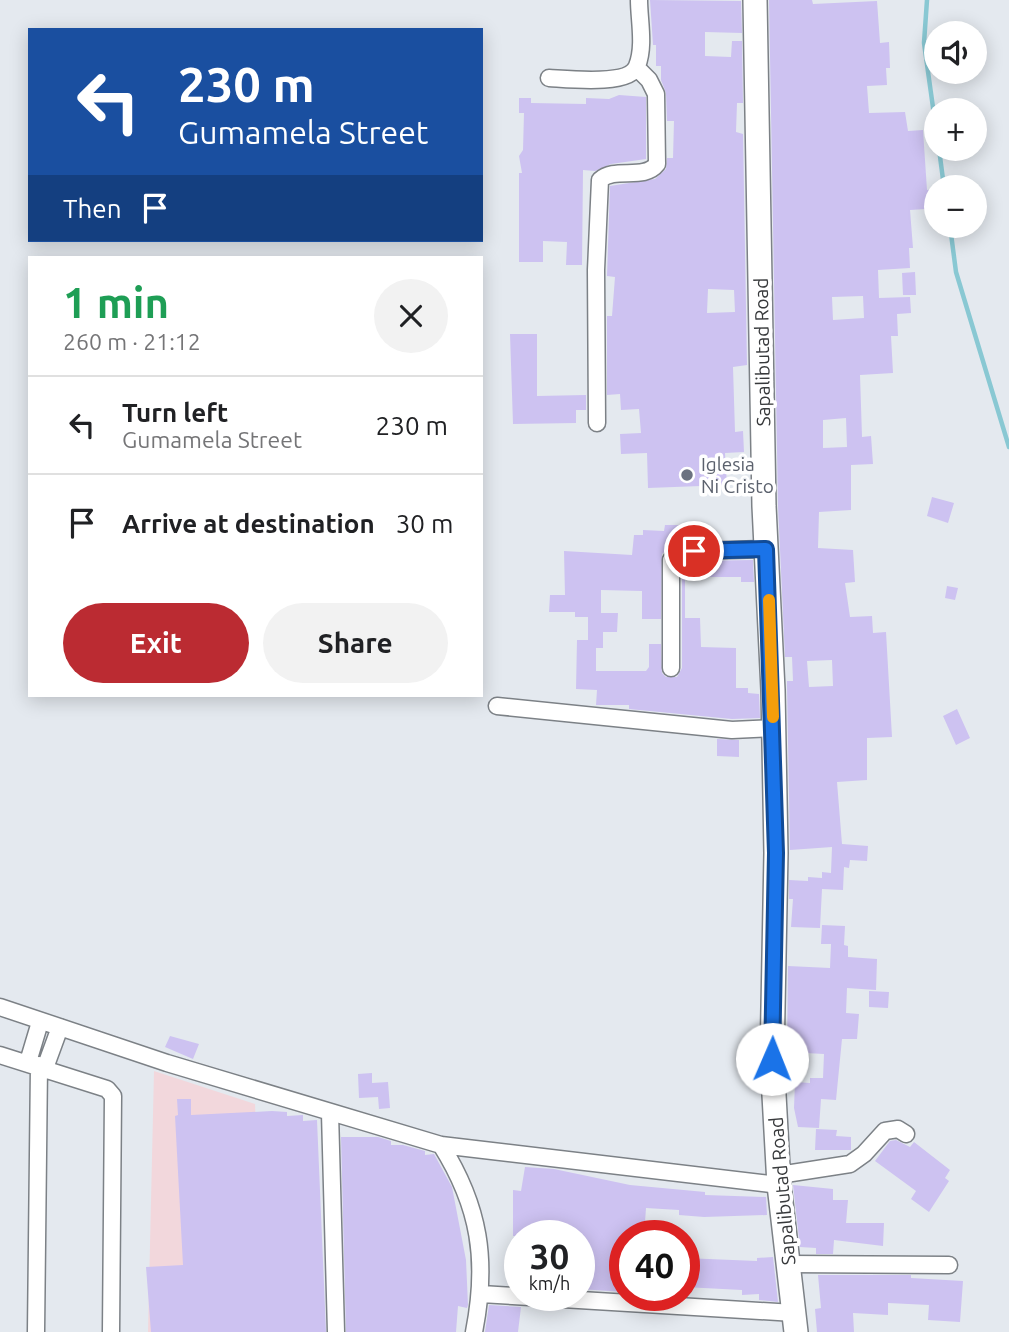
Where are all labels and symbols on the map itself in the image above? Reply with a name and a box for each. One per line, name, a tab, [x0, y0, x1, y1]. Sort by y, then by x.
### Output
street label: Sapalibutad Road	[750, 277, 774, 427]
place label: Iglesia Ni Cristo	[701, 453, 774, 497]
marker: Iglesia Ni Cristo	[679, 467, 695, 483]
pin	[664, 521, 724, 581]
position arrow	[735, 1022, 809, 1096]
street label: Sapalibutad Road	[765, 1116, 799, 1266]
speed limit sign: 40	[609, 1220, 700, 1311]

